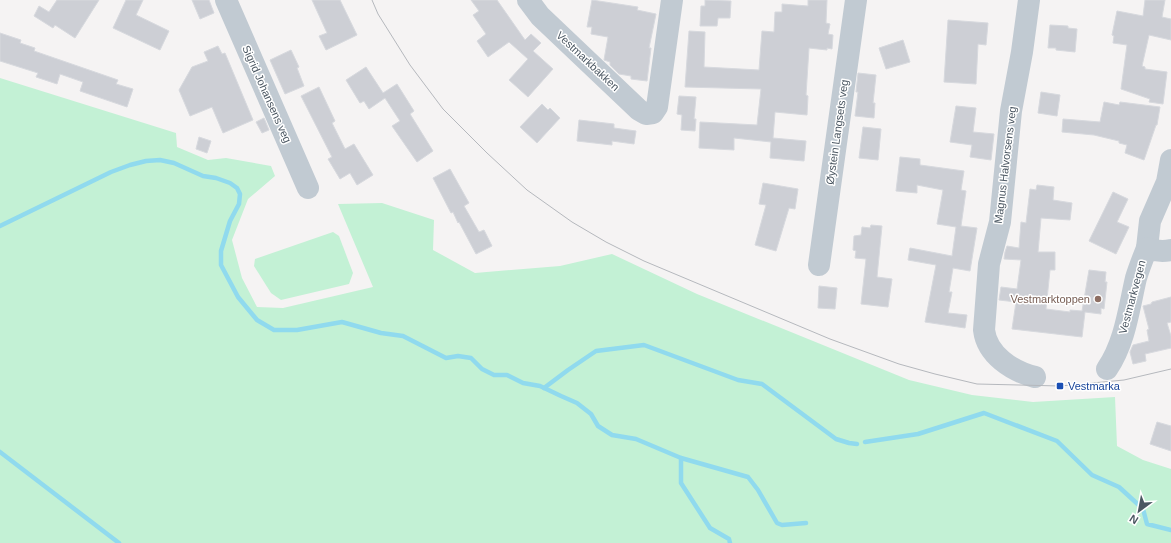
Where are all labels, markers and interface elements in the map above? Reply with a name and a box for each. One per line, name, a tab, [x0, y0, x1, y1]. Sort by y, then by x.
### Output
street label: Vestmarkbakken	[554, 29, 622, 93]
street label: Sigrid Johansens veg	[240, 44, 294, 144]
street label: Øystein Langsets veg	[824, 79, 850, 185]
street label: Magnus Halvorsens veg	[992, 106, 1018, 224]
street label: Vestmarkvegen	[1116, 259, 1148, 335]
place label: Vestmarktoppen	[1011, 293, 1090, 305]
marker: Vestmarktoppen	[1093, 294, 1103, 304]
place label: Vestmarka	[1068, 380, 1121, 392]
marker: Vestmarka	[1055, 381, 1065, 391]
north arrow	[1119, 491, 1159, 531]
text: N	[1127, 512, 1140, 527]

